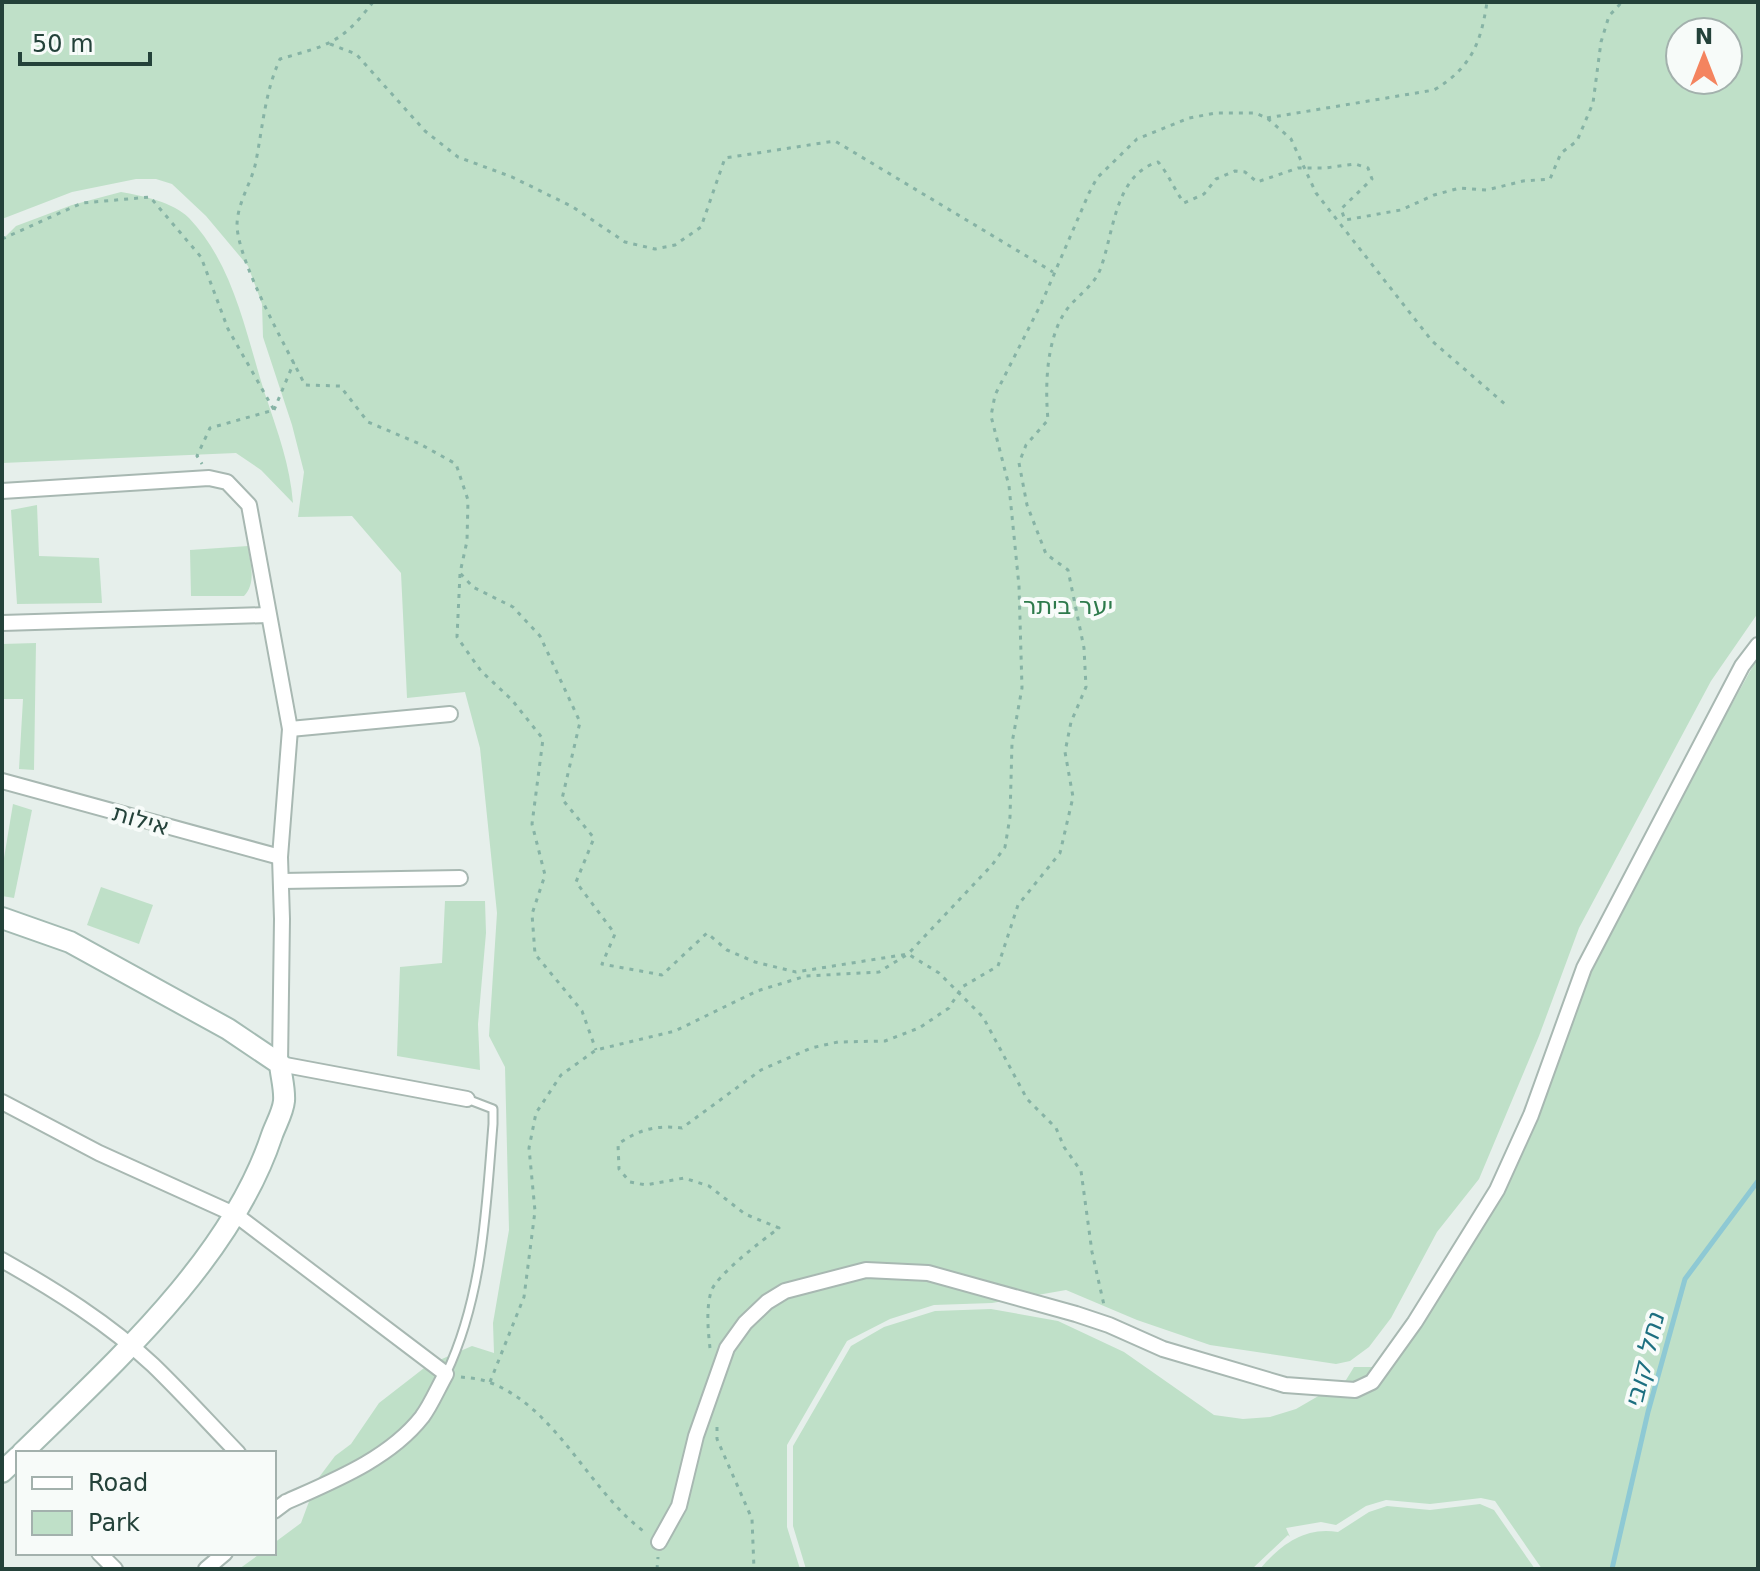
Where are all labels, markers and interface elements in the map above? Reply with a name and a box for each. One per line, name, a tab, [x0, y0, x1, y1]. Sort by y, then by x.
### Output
scale bar	[20, 16, 150, 66]
north arrow	[1664, 16, 1744, 96]
text: N	[1695, 24, 1713, 49]
text: 50 m	[32, 30, 94, 58]
park label: יער ביתר	[1023, 592, 1113, 620]
street label: אילות	[110, 799, 172, 841]
water label: נחל קובי	[1618, 1309, 1670, 1411]
legend	[16, 1451, 276, 1555]
text: Road	[88, 1469, 148, 1497]
text: Park	[88, 1509, 140, 1537]

